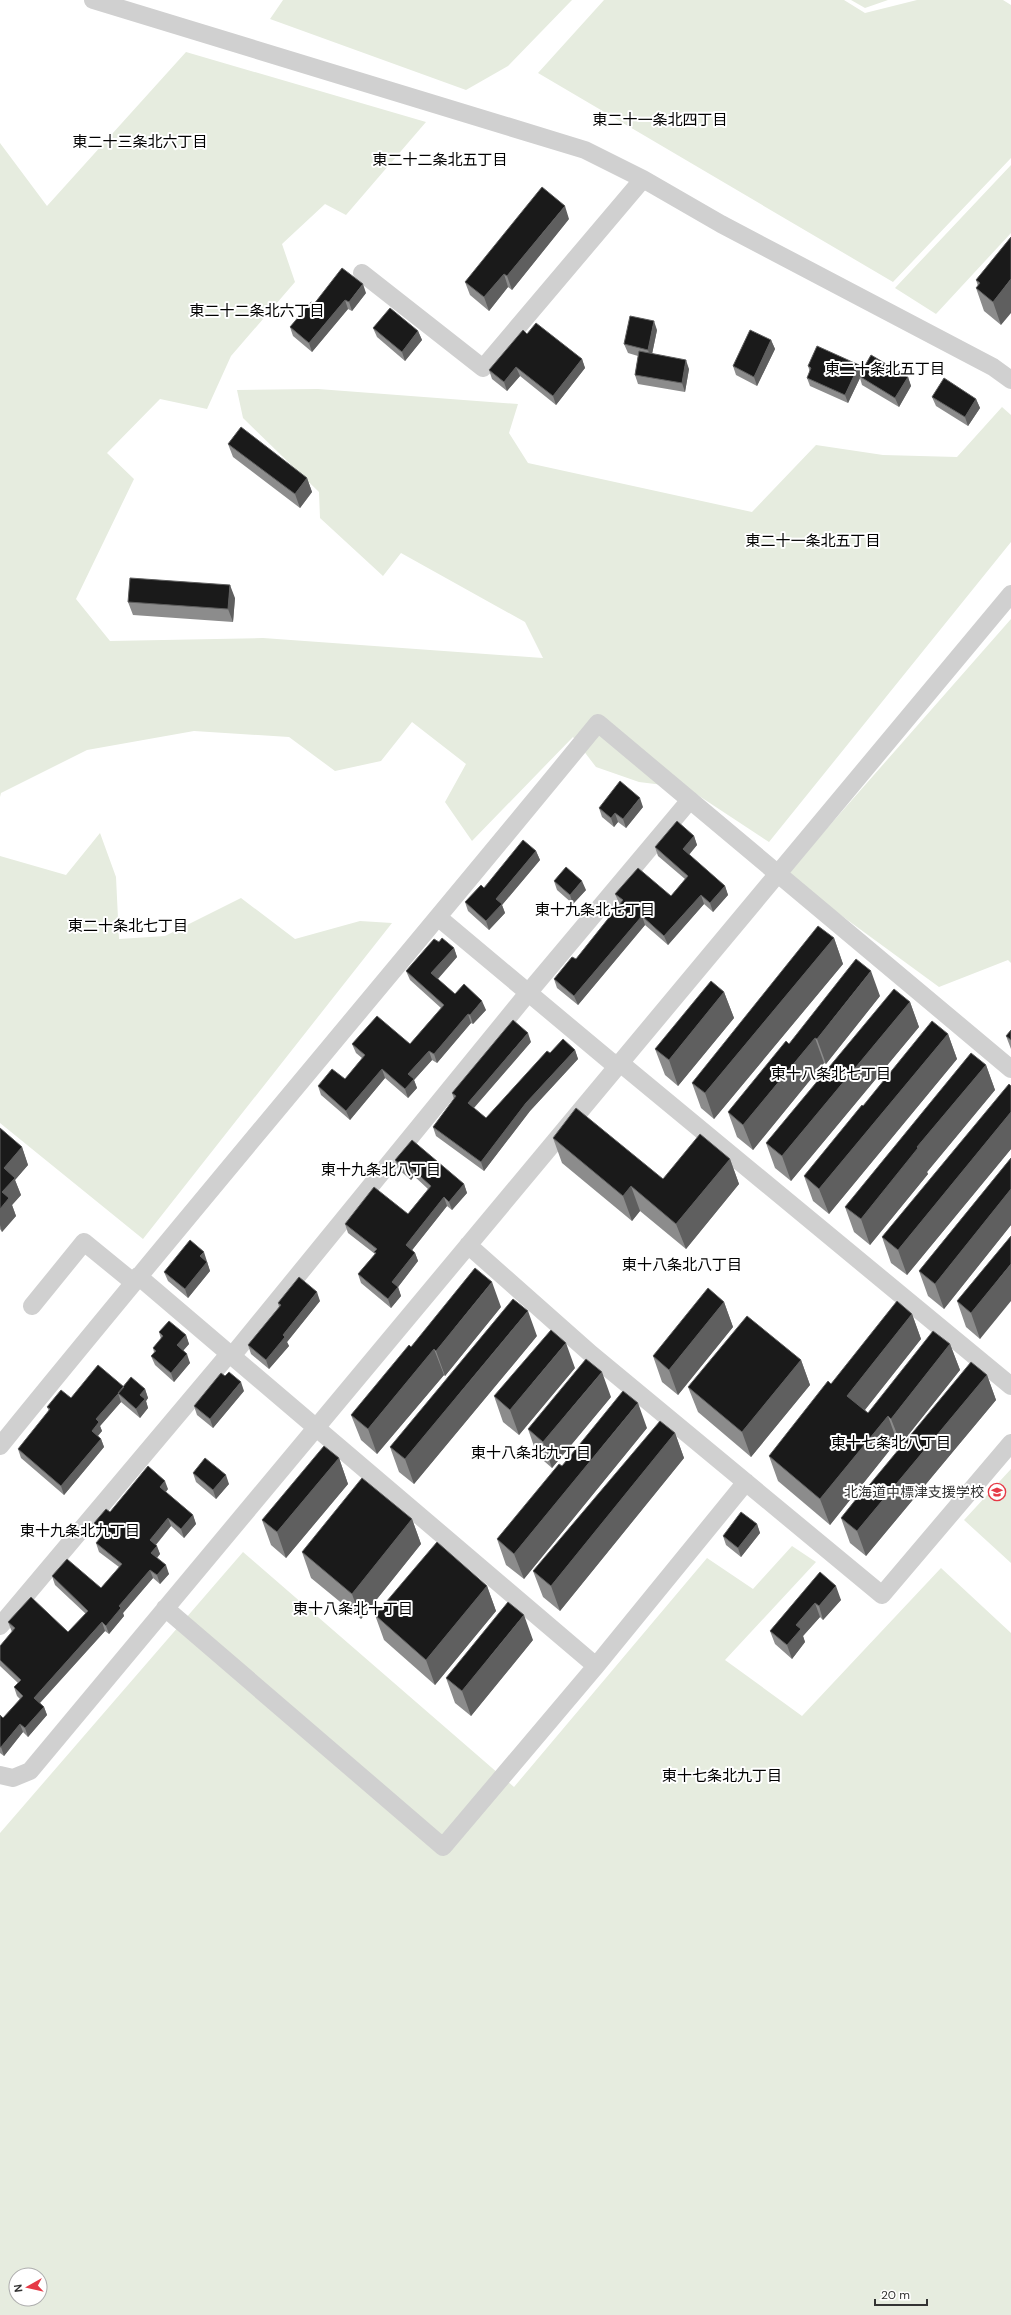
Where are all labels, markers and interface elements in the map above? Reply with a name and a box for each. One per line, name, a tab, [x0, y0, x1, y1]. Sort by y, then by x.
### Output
district label: 東二十一条北四丁目	[592, 110, 728, 130]
district label: 東二十三条北六丁目	[72, 132, 208, 152]
district label: 東二十二条北五丁目	[372, 150, 508, 170]
district label: 東二十二条北六丁目	[189, 301, 325, 321]
district label: 東二十条北五丁目	[825, 359, 945, 379]
district label: 東二十一条北五丁目	[745, 531, 881, 551]
district label: 東十九条北七丁目	[535, 900, 655, 920]
district label: 東二十条北七丁目	[68, 916, 188, 936]
district label: 東十八条北七丁目	[771, 1064, 891, 1084]
district label: 東十九条北八丁目	[321, 1160, 441, 1180]
district label: 東十八条北八丁目	[622, 1255, 742, 1275]
district label: 東十七条北八丁目	[831, 1433, 951, 1453]
district label: 東十八条北九丁目	[471, 1443, 591, 1463]
school or university icon: 北海道中標津支援学校	[987, 1482, 1007, 1502]
place label: 北海道中標津支援学校	[844, 1483, 984, 1501]
district label: 東十九条北九丁目	[20, 1521, 140, 1541]
district label: 東十八条北十丁目	[293, 1599, 413, 1619]
district label: 東十七条北九丁目	[662, 1766, 782, 1786]
north arrow	[8, 2267, 48, 2307]
scale bar	[875, 2281, 927, 2307]
text: N	[11, 2283, 26, 2293]
text: 20 m	[881, 2287, 910, 2303]

